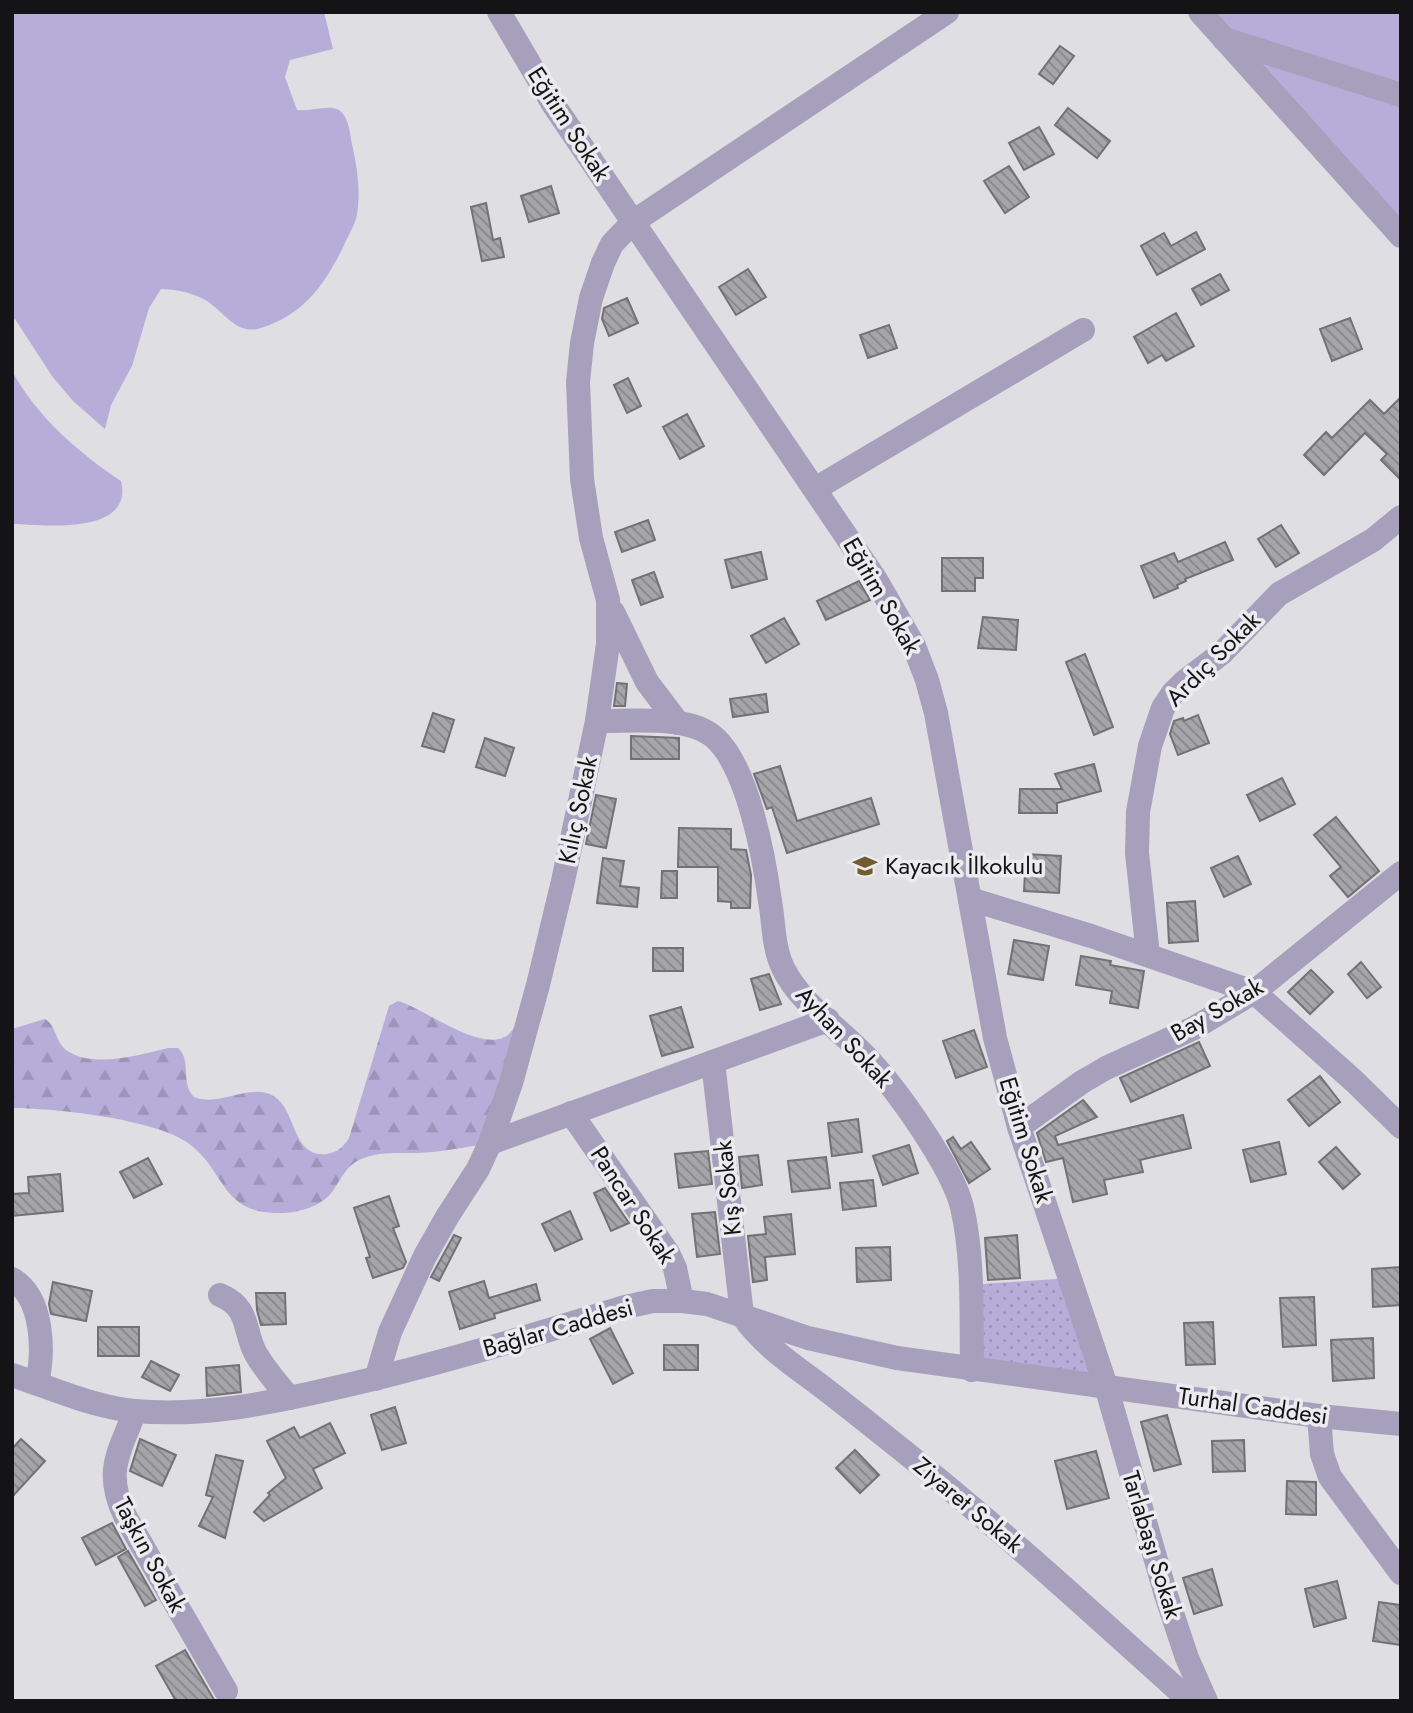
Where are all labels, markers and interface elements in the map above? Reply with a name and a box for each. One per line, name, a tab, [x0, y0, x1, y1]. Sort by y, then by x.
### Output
street label: Eğitim Sokak	[519, 60, 620, 188]
street label: Eğitim Sokak	[835, 531, 930, 661]
street label: Ardıç Sokak	[1157, 603, 1268, 714]
street label: Kılıç Sokak	[549, 752, 606, 867]
place label: Kayacık İlkokulu	[885, 848, 1043, 883]
school or university icon: Kayacık İlkokulu	[851, 852, 879, 880]
street label: Bay Sokak	[1164, 969, 1270, 1050]
street label: Ayhan Sokak	[788, 978, 901, 1096]
street label: Eğitim Sokak	[991, 1073, 1062, 1208]
street label: Kış Sokak	[705, 1138, 750, 1237]
street label: Pancar Sokak	[582, 1139, 685, 1271]
street label: Bağlar Caddesi	[479, 1289, 637, 1366]
street label: Turhal Caddesi	[1176, 1378, 1330, 1433]
street label: Ziyaret Sokak	[906, 1448, 1031, 1561]
street label: Tarlabaşı Sokak	[1113, 1467, 1192, 1623]
street label: Taşkın Sokak	[106, 1491, 196, 1619]

